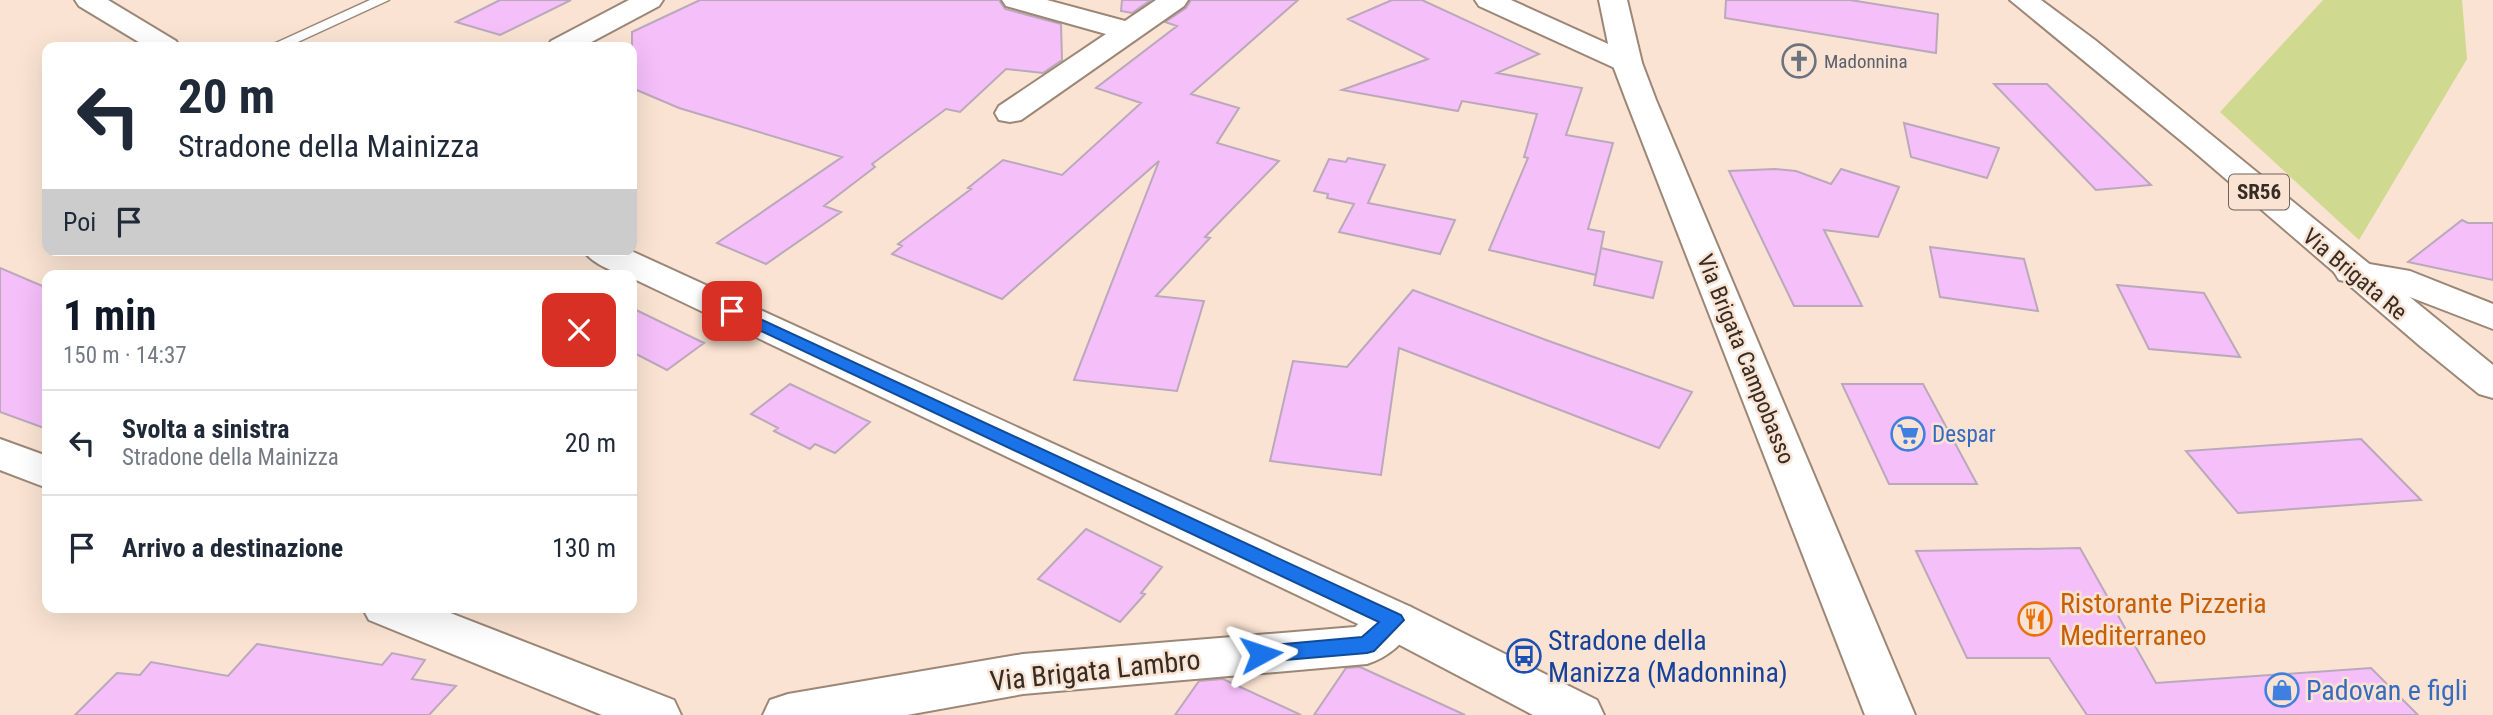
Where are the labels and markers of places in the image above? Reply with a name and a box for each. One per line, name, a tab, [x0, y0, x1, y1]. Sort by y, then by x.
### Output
church icon: Madonnina	[1780, 42, 1818, 80]
place label: Madonnina	[1824, 50, 1908, 73]
pin	[702, 281, 762, 341]
supermarket icon: Despar	[1889, 415, 1927, 453]
place label: Despar	[1932, 421, 1996, 448]
place label: Ristorante Pizzeria Mediterraneo	[2060, 587, 2267, 652]
restaurant icon: Ristorante Pizzeria Mediterraneo	[2016, 600, 2054, 638]
place label: Stradone della Manizza (Madonnina)	[1548, 624, 1788, 689]
bus stop icon: Stradone della Manizza (Madonnina)	[1505, 637, 1543, 675]
shop icon: Padovan e figli	[2263, 671, 2301, 709]
place label: Padovan e figli	[2306, 674, 2468, 707]

